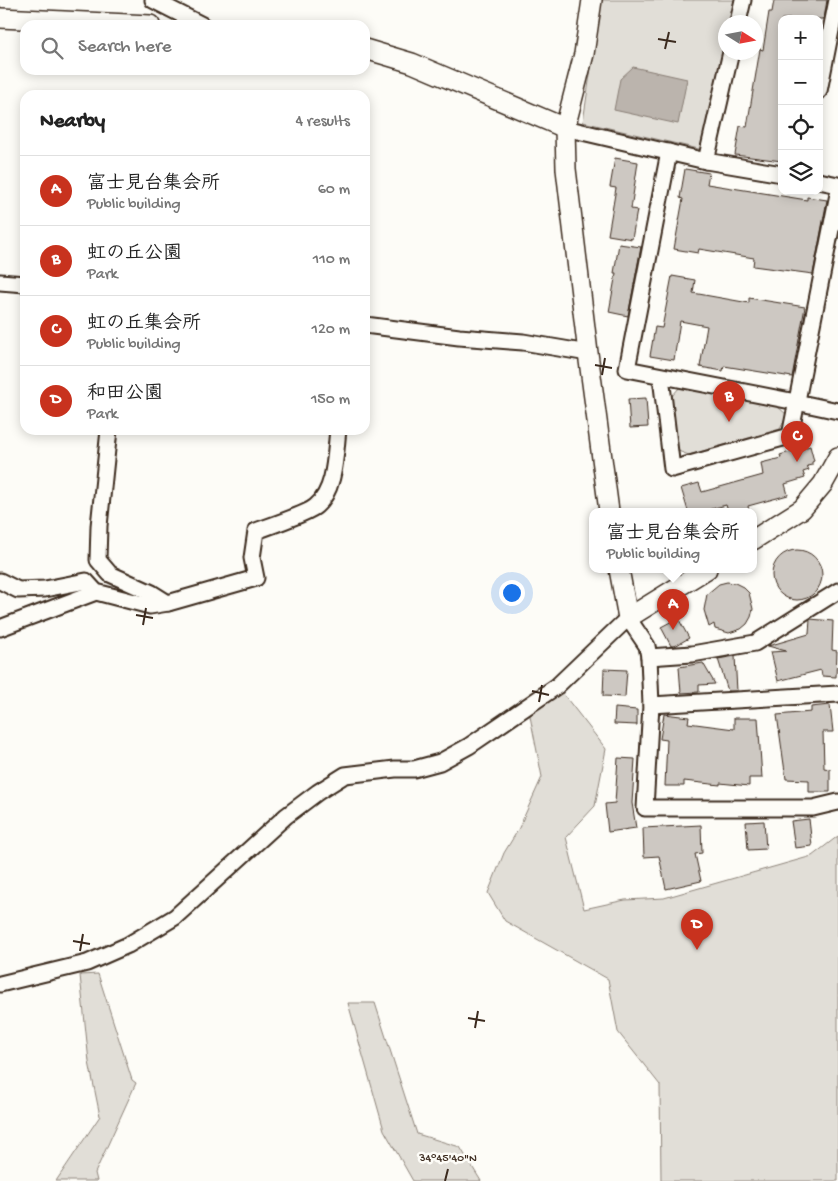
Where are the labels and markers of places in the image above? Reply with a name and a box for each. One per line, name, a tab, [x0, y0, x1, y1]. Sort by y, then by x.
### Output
pin: B	[713, 381, 745, 422]
pin: C	[781, 421, 813, 462]
pin: A	[657, 589, 689, 630]
pin: D	[681, 909, 713, 950]

